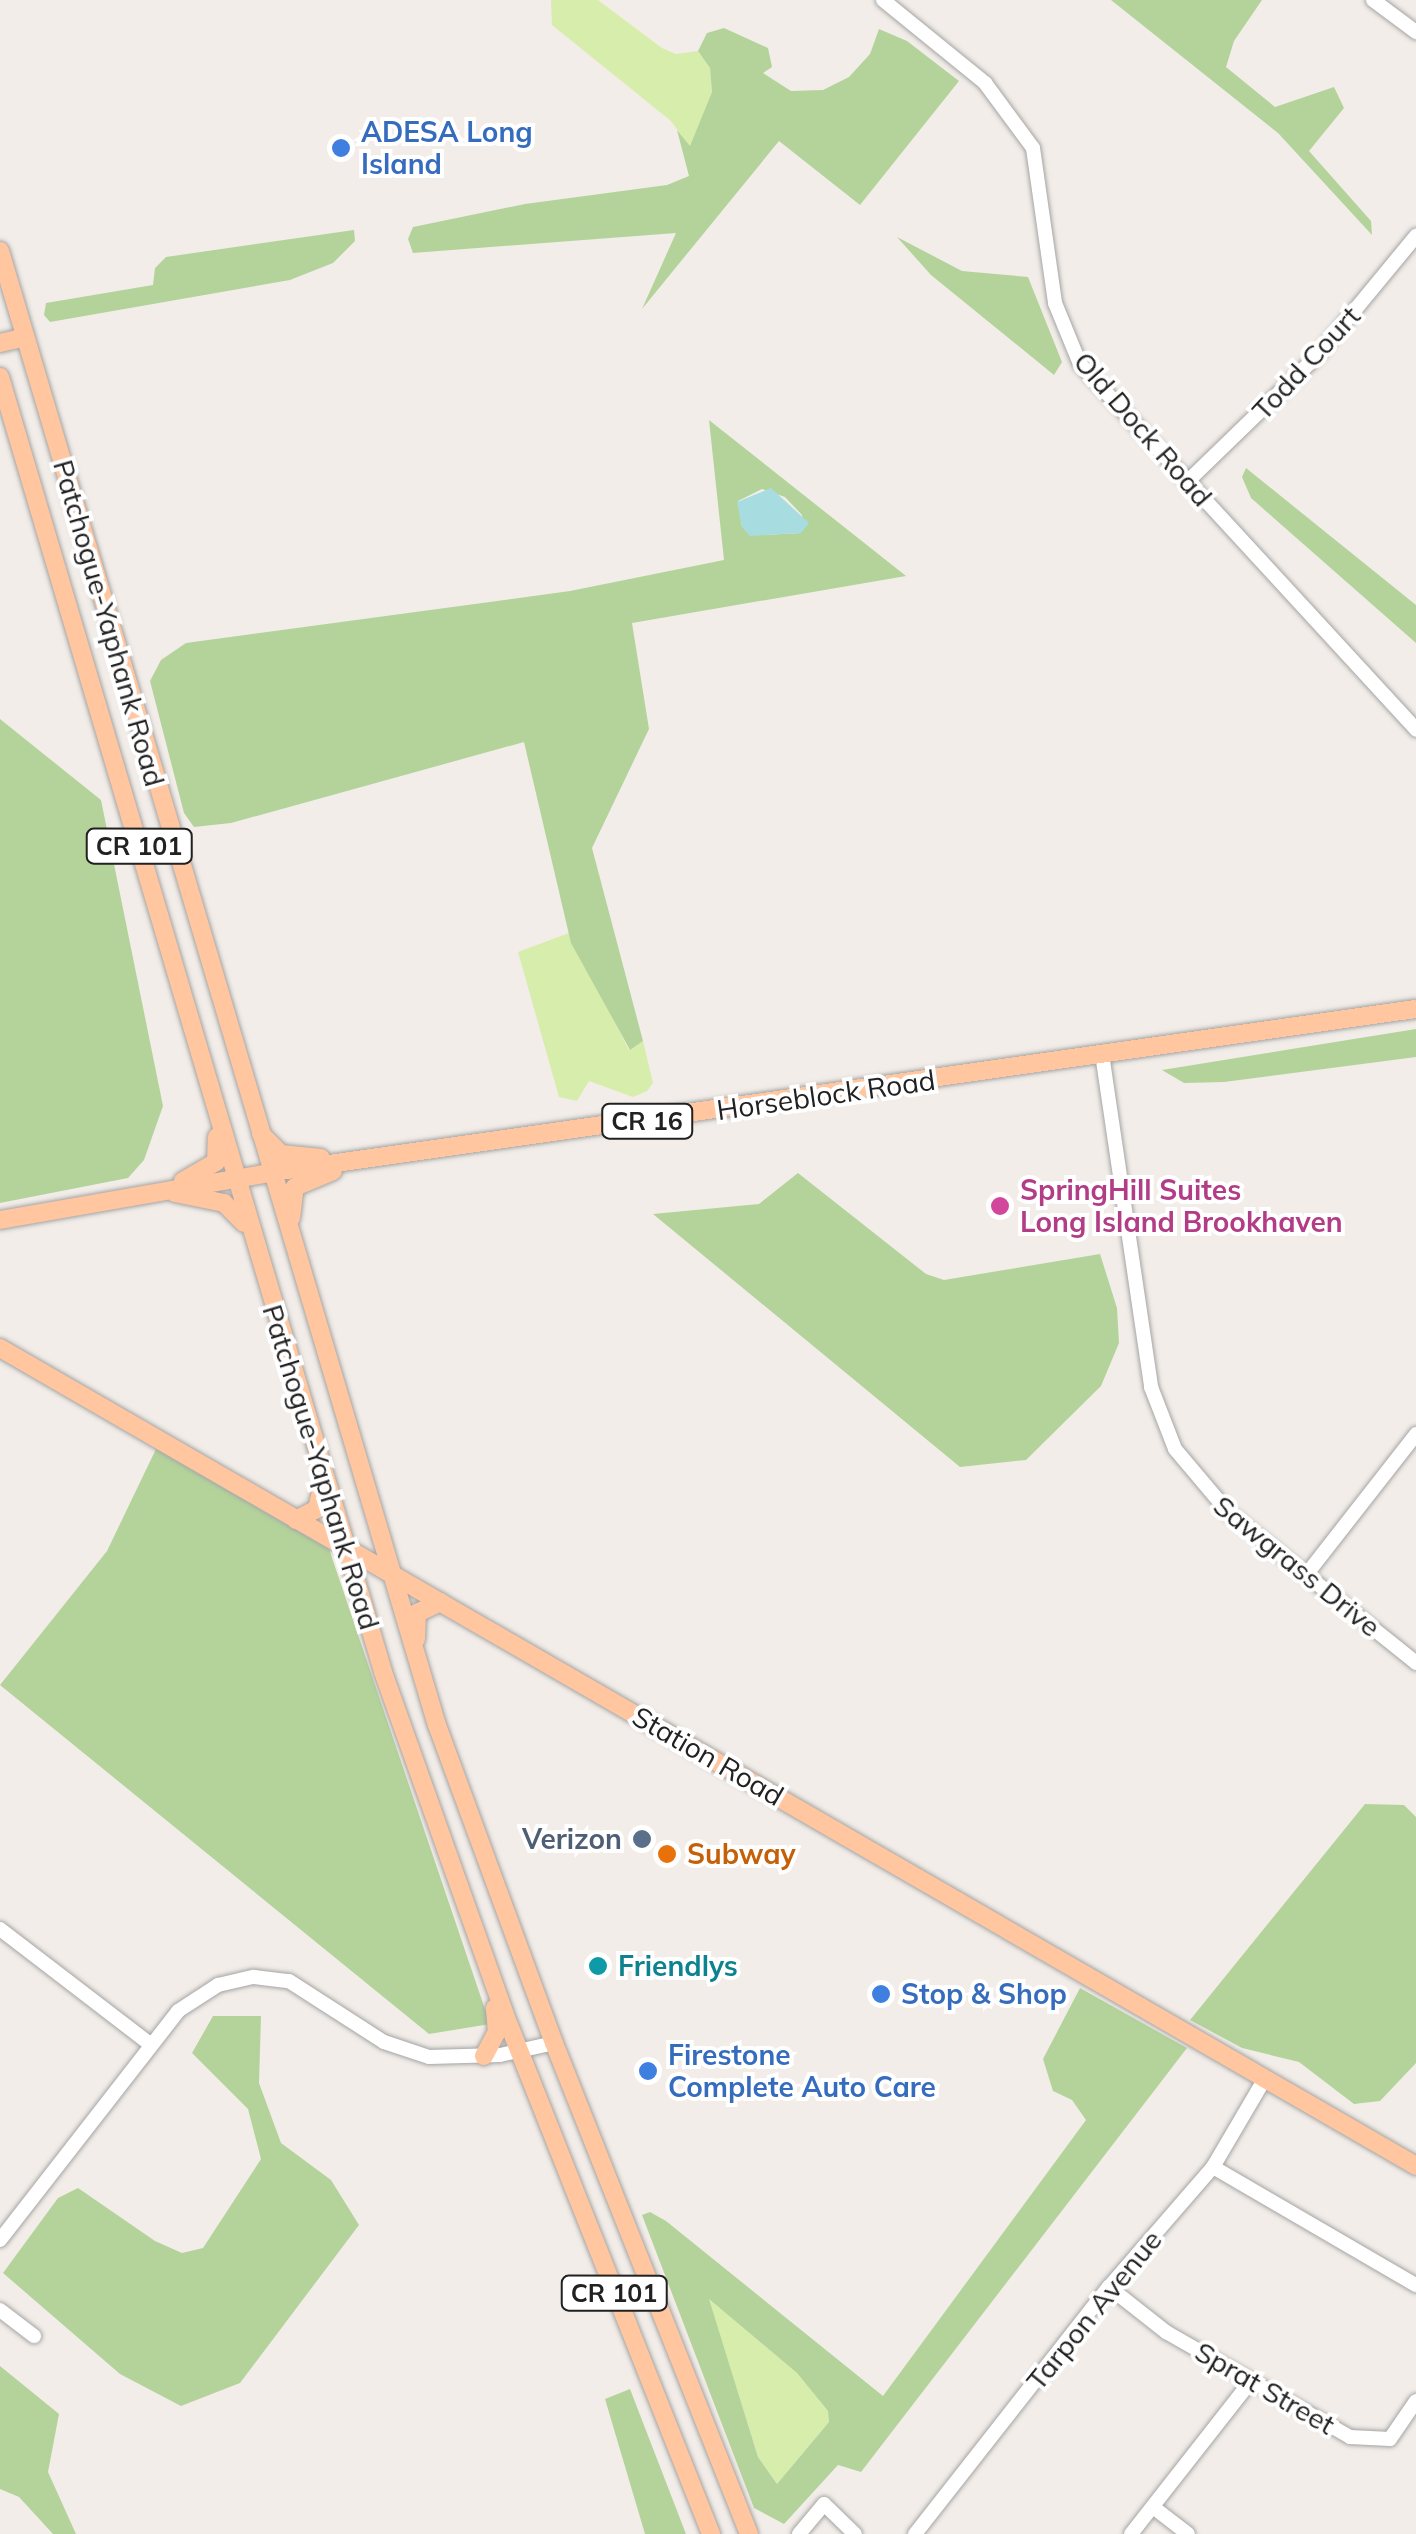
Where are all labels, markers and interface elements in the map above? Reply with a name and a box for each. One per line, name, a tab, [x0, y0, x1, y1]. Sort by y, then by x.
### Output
place label: ADESA Long Island	[361, 115, 533, 181]
marker: ADESA Long Island	[330, 137, 352, 159]
street label: Todd Court	[1245, 299, 1367, 427]
street label: Old Dock Road	[1067, 345, 1219, 513]
street label: Patchogue-Yaphank Road	[46, 456, 172, 790]
road number: CR 101	[84, 826, 194, 866]
street label: Horseblock Road	[715, 1063, 937, 1127]
road number: CR 16	[600, 1101, 694, 1141]
place label: SpringHill Suites Long Island Brookhaven	[1020, 1173, 1343, 1239]
marker: SpringHill Suites Long Island Brookhaven	[989, 1195, 1011, 1217]
street label: Patchogue-Yaphank Road	[256, 1301, 386, 1633]
street label: Sawgrass Drive	[1207, 1489, 1387, 1643]
street label: Station Road	[627, 1699, 789, 1813]
place label: Verizon	[522, 1822, 622, 1856]
marker: Verizon	[631, 1828, 653, 1850]
place label: Subway	[687, 1837, 796, 1871]
marker: Subway	[656, 1843, 678, 1865]
place label: Friendlys	[618, 1949, 738, 1983]
marker: Friendlys	[587, 1955, 609, 1977]
place label: Stop & Shop	[901, 1977, 1067, 2011]
marker: Stop & Shop	[870, 1983, 892, 2005]
place label: Firestone Complete Auto Care	[668, 2038, 936, 2104]
marker: Firestone Complete Auto Care	[637, 2060, 659, 2082]
street label: Tarpon Avenue	[1019, 2223, 1169, 2397]
road number: CR 101	[559, 2273, 669, 2313]
street label: Sprat Street	[1189, 2335, 1341, 2441]

